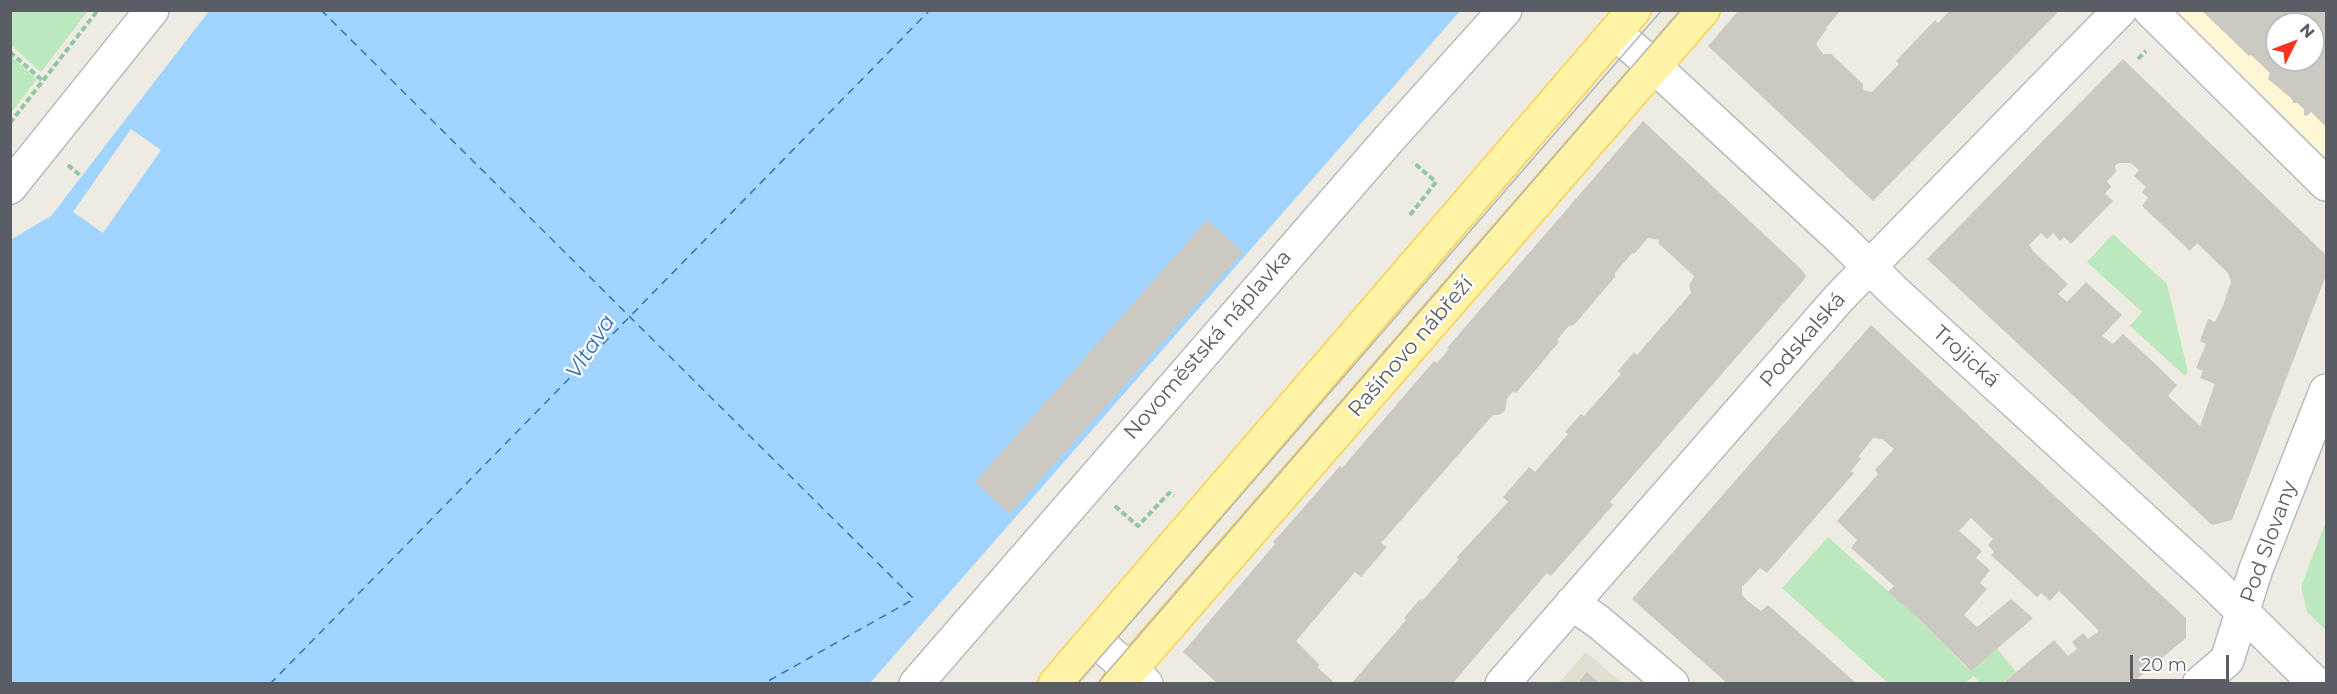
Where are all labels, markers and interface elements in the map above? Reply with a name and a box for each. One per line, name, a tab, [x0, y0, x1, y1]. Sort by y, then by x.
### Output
north arrow	[2265, 12, 2325, 72]
text: N	[2296, 20, 2319, 42]
street label: Novoměstská náplavka	[1119, 245, 1297, 445]
street label: Rašínovo nábřeží	[1343, 272, 1479, 422]
street label: Podskalská	[1755, 287, 1851, 393]
water label: Vltava	[561, 310, 621, 384]
street label: Trojická	[1928, 321, 2004, 393]
street label: Pod Slovany	[2235, 478, 2303, 606]
scale bar	[2133, 643, 2232, 681]
text: 20 m	[2141, 654, 2187, 676]

